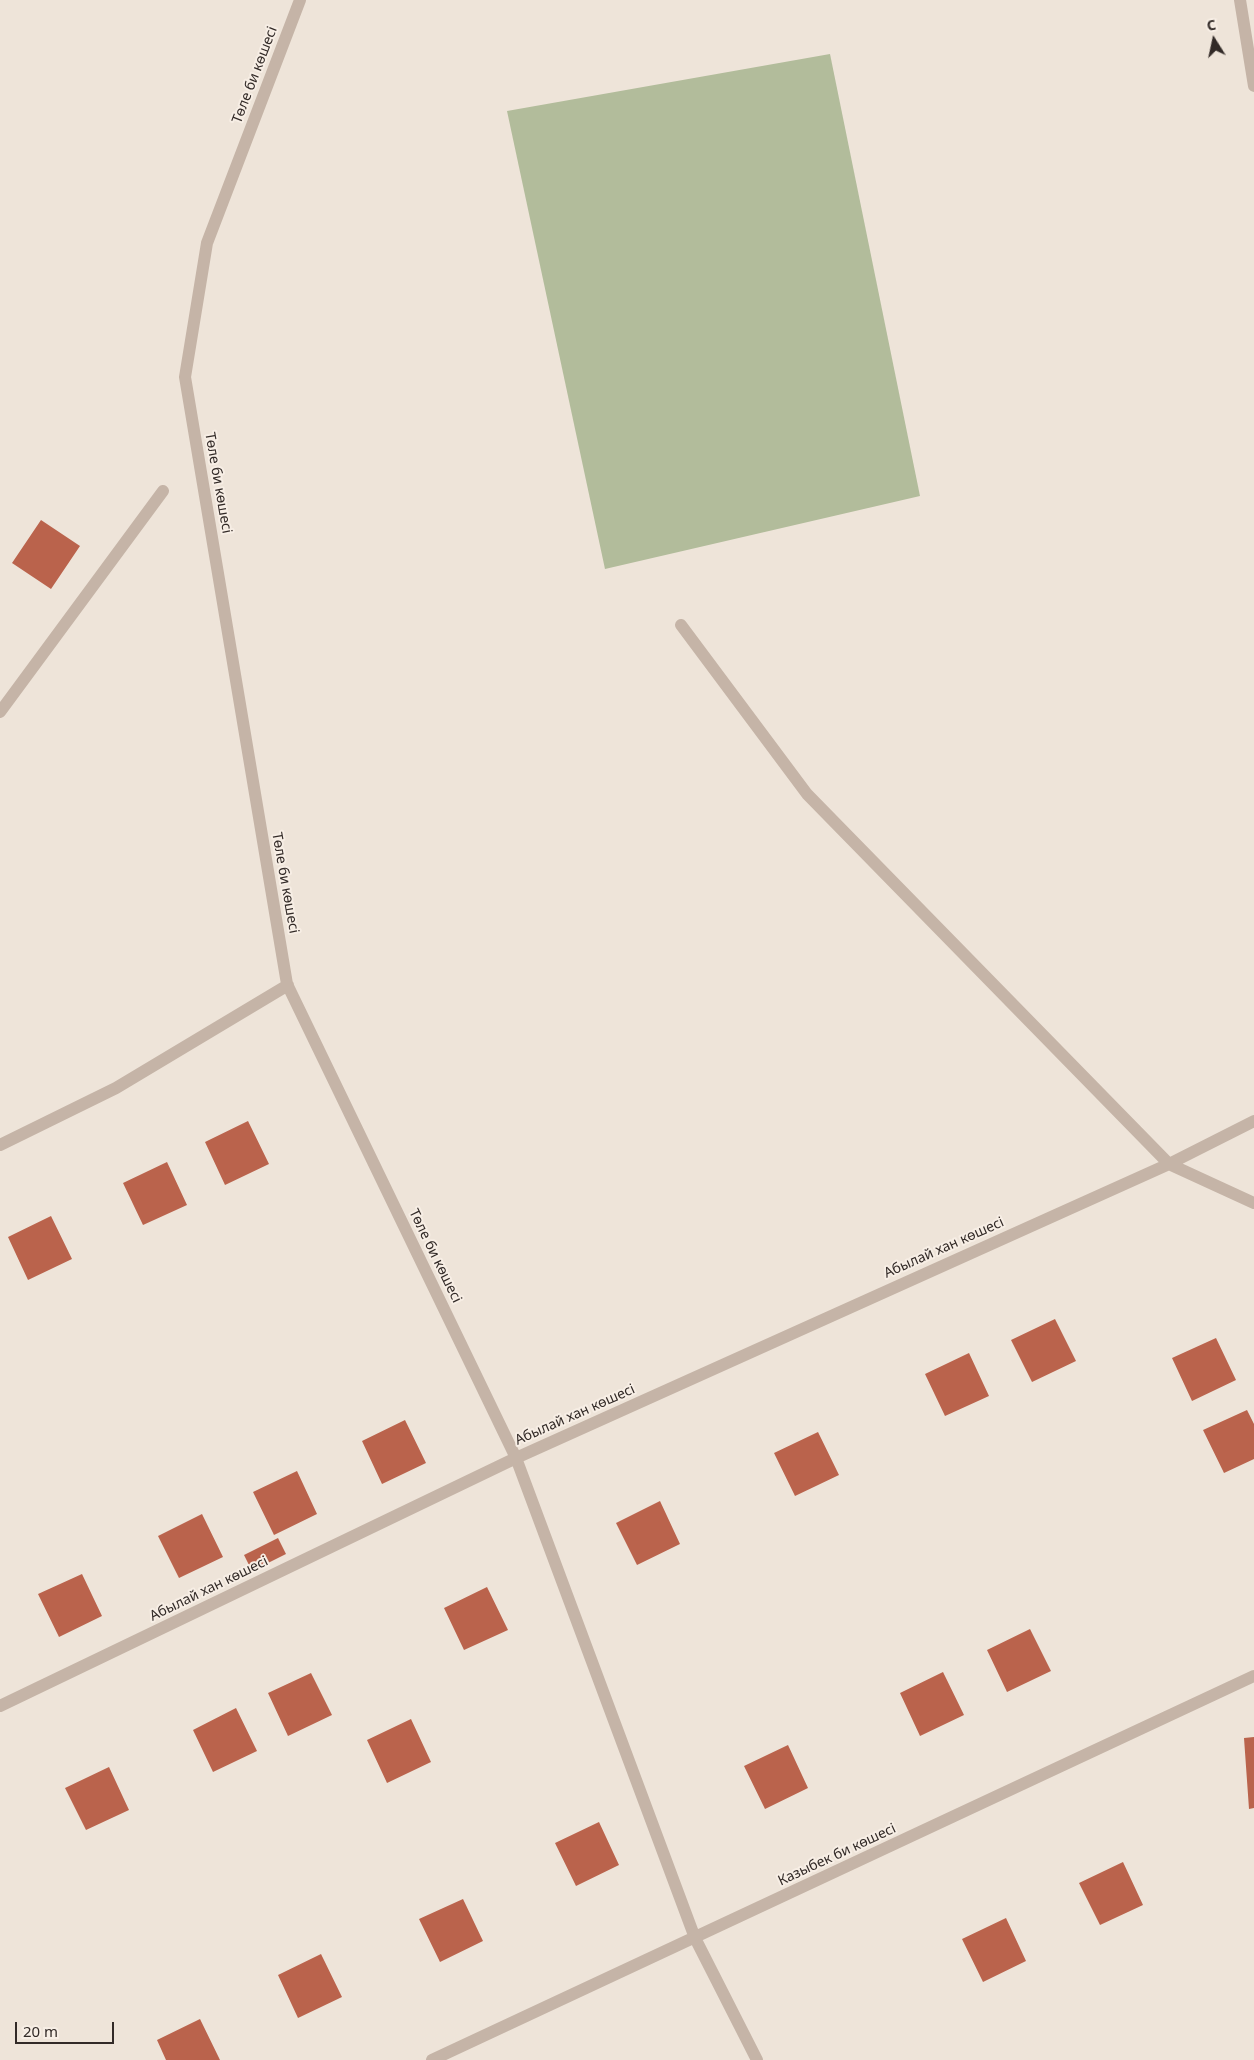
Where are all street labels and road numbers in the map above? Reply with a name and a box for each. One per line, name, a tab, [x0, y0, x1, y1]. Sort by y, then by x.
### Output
street label: Төле би көшесі	[229, 24, 281, 126]
street label: Төле би көшесі	[201, 431, 235, 535]
street label: Төле би көшесі	[268, 831, 302, 935]
street label: Төле би көшесі	[405, 1206, 465, 1306]
street label: Абылай хан көшесі	[881, 1214, 1007, 1282]
street label: Абылай хан көшесі	[512, 1381, 638, 1449]
street label: Абылай хан көшесі	[147, 1553, 271, 1625]
street label: Казыбек би көшесі	[775, 1820, 899, 1890]

